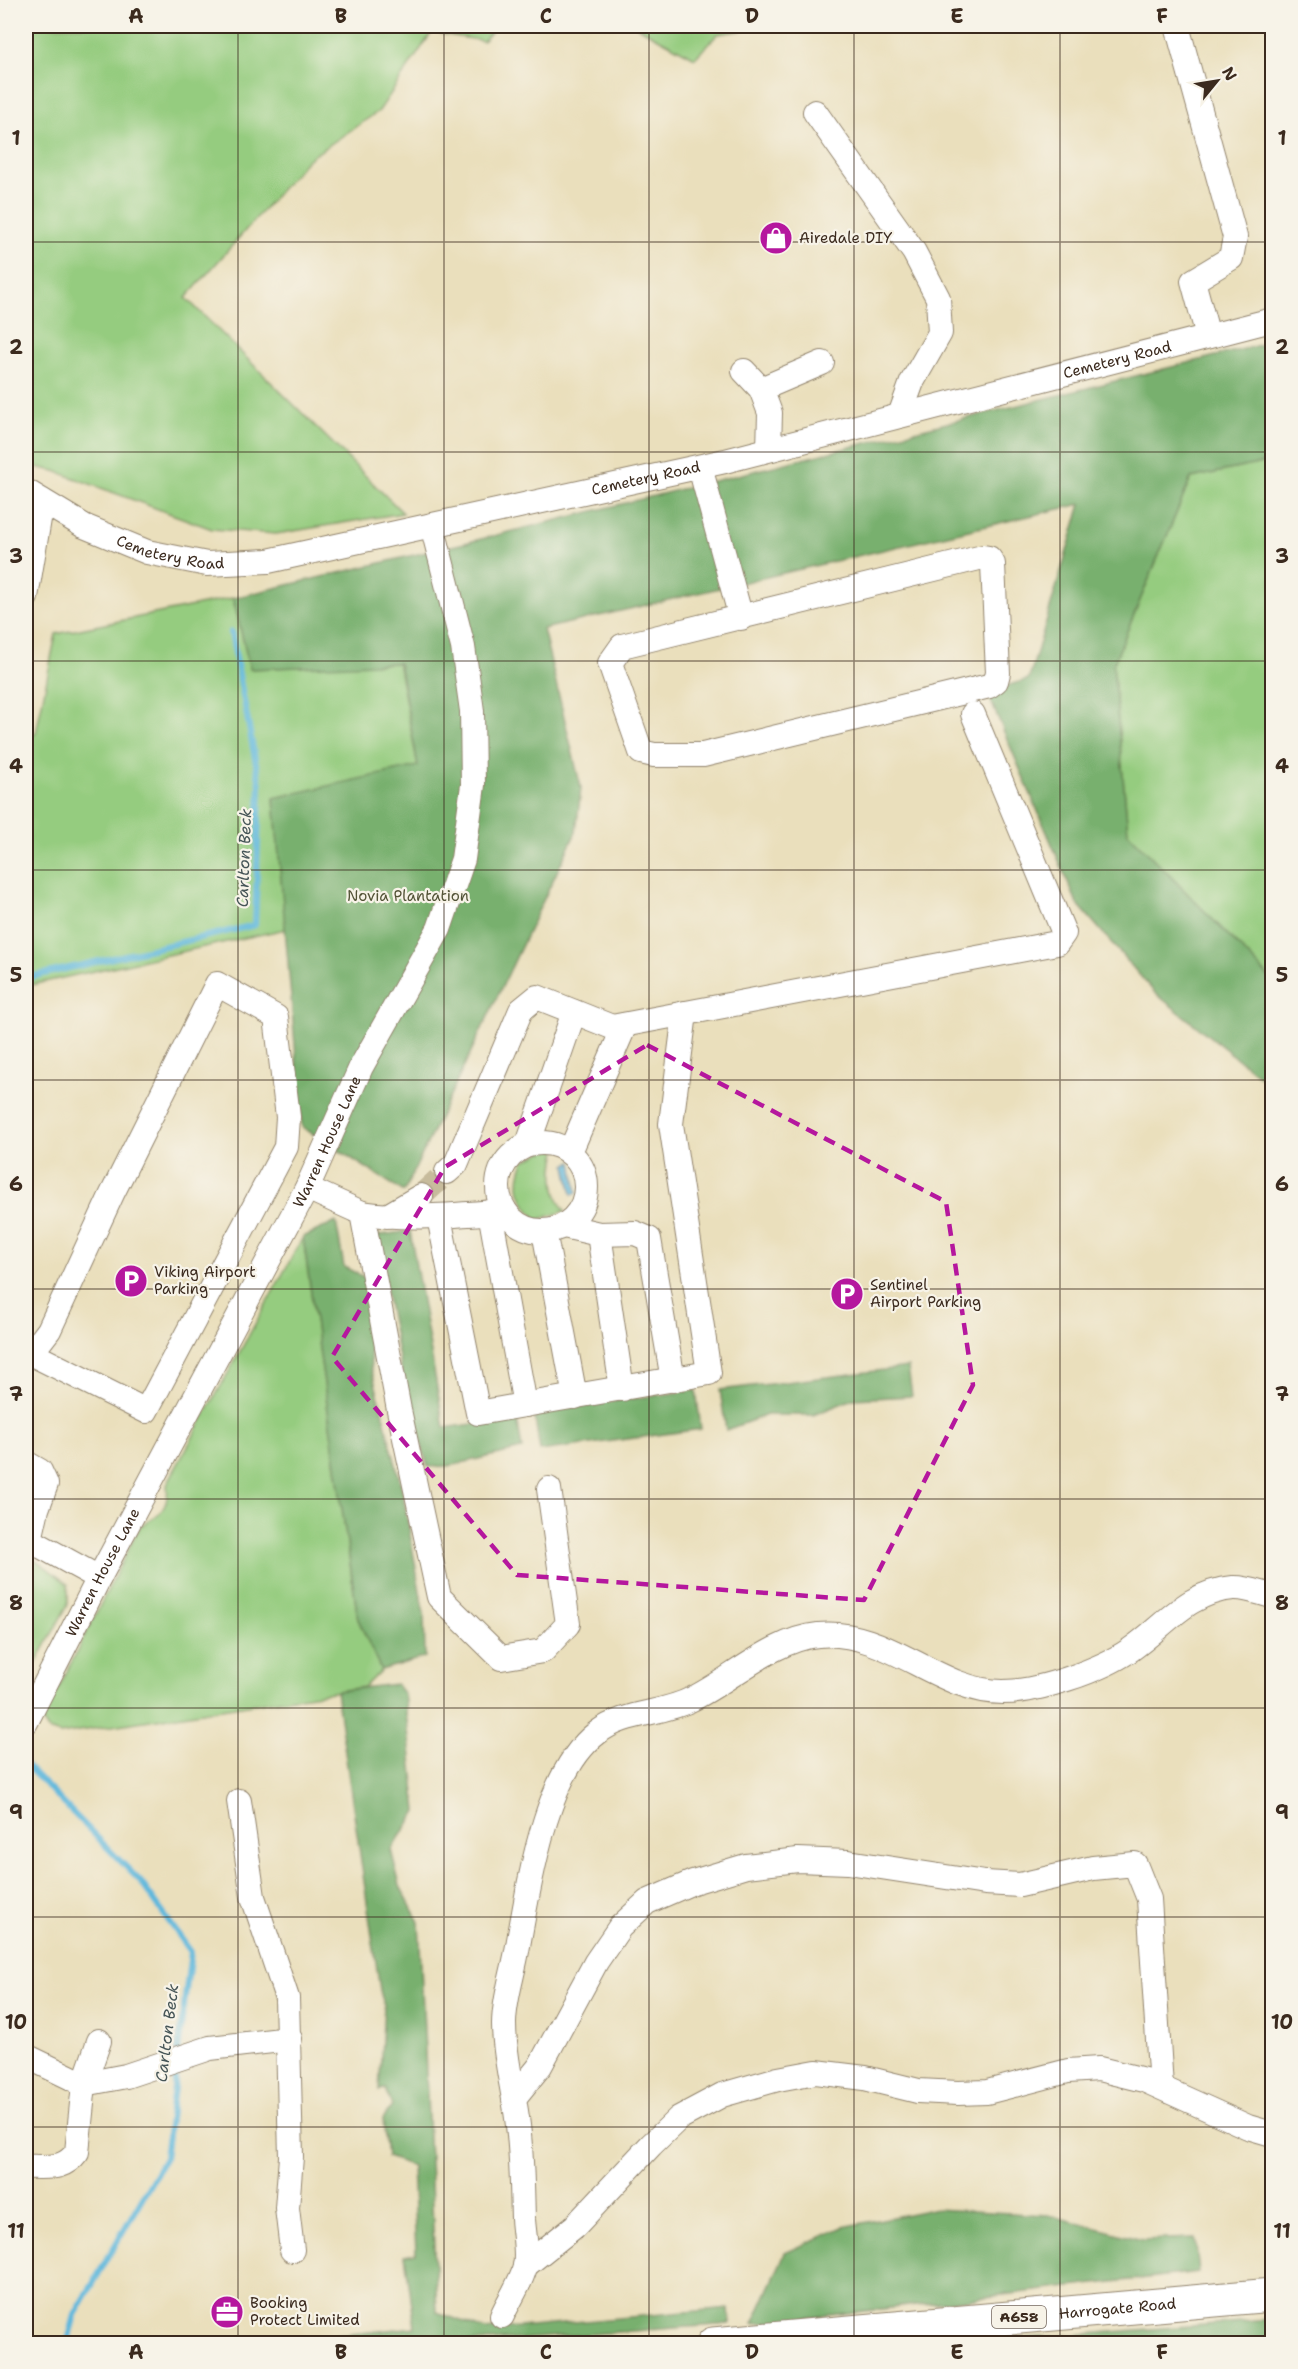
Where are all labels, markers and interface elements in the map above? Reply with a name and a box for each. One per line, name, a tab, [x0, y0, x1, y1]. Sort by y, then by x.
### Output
text: A	[128, 3, 144, 29]
text: B	[335, 3, 347, 29]
text: C	[540, 3, 552, 29]
text: D	[745, 3, 759, 29]
text: E	[950, 3, 964, 29]
text: F	[1156, 3, 1168, 29]
north arrow	[1187, 51, 1247, 111]
text: N	[1217, 63, 1242, 84]
text: 1	[11, 125, 21, 151]
text: 1	[1277, 125, 1287, 151]
shop icon: Airedale DIY	[758, 220, 794, 256]
place label: Airedale DIY	[799, 228, 892, 248]
text: 2	[9, 334, 23, 360]
text: 2	[1275, 334, 1289, 360]
street label: Cemetery Road	[1061, 336, 1174, 383]
street label: Cemetery Road	[590, 457, 703, 500]
street label: Cemetery Road	[113, 530, 225, 574]
text: 3	[9, 543, 23, 569]
text: 3	[1275, 543, 1289, 569]
text: 4	[9, 753, 23, 779]
text: 4	[1275, 753, 1289, 779]
water label: Carlton Beck	[232, 808, 256, 908]
park label: Novia Plantation	[347, 886, 469, 906]
text: 5	[10, 962, 22, 988]
text: 5	[1276, 962, 1288, 988]
street label: Warren House Lane	[288, 1073, 366, 1211]
text: 6	[9, 1171, 23, 1197]
text: 6	[1275, 1171, 1289, 1197]
place label: Viking Airport Parking	[154, 1262, 256, 1299]
parking icon: Viking Airport Parking	[113, 1263, 149, 1299]
place label: Sentinel Airport Parking	[870, 1275, 981, 1312]
parking icon: Sentinel Airport Parking	[829, 1276, 865, 1312]
text: 7	[9, 1381, 23, 1407]
text: 7	[1275, 1381, 1289, 1407]
street label: Warren House Lane	[61, 1505, 145, 1640]
text: 8	[9, 1590, 23, 1616]
text: 8	[1275, 1590, 1289, 1616]
text: 9	[9, 1799, 23, 1825]
text: 9	[1275, 1799, 1289, 1825]
water label: Carlton Beck	[151, 1983, 183, 2083]
text: 10	[5, 2009, 27, 2035]
text: 10	[1271, 2009, 1293, 2035]
text: 11	[7, 2218, 25, 2244]
text: 11	[1273, 2218, 1291, 2244]
place label: Booking Protect Limited	[250, 2293, 360, 2330]
street label: Harrogate Road	[1058, 2293, 1177, 2324]
office icon: Booking Protect Limited	[209, 2294, 245, 2330]
road number: A658	[992, 2306, 1046, 2328]
text: A	[128, 2339, 144, 2365]
text: B	[335, 2339, 347, 2365]
text: C	[540, 2339, 552, 2365]
text: D	[745, 2339, 759, 2365]
text: E	[950, 2339, 964, 2365]
text: F	[1156, 2339, 1168, 2365]

